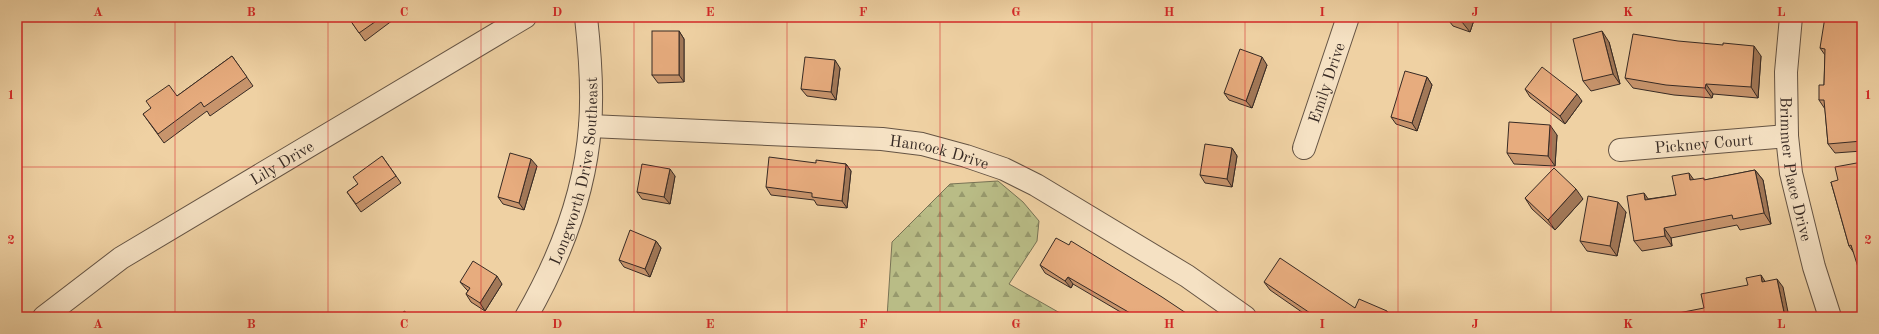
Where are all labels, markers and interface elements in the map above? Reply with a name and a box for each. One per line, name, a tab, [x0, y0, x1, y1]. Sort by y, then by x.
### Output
text: A	[93, 6, 103, 19]
text: B	[246, 6, 256, 19]
text: C	[400, 6, 408, 19]
text: D	[552, 6, 562, 19]
text: E	[706, 6, 715, 19]
text: F	[859, 6, 868, 19]
text: G	[1011, 6, 1021, 19]
text: H	[1164, 6, 1175, 19]
text: I	[1319, 6, 1325, 19]
text: J	[1471, 6, 1479, 19]
text: K	[1623, 6, 1633, 19]
text: L	[1777, 6, 1786, 19]
street label: Emily Drive	[1307, 41, 1349, 126]
street label: Longworth Drive Southeast	[548, 76, 601, 268]
text: 1	[7, 89, 15, 102]
text: 1	[1864, 89, 1872, 102]
street label: Brimmer Place Drive	[1776, 97, 1813, 243]
street label: Pickney Court	[1654, 133, 1754, 157]
street label: Hancock Drive	[888, 134, 991, 173]
street label: Lily Drive	[248, 139, 317, 189]
text: 2	[7, 234, 15, 247]
text: 2	[1864, 234, 1872, 247]
text: A	[93, 318, 103, 331]
text: B	[246, 318, 256, 331]
text: C	[400, 318, 408, 331]
text: D	[552, 318, 562, 331]
text: E	[706, 318, 715, 331]
text: F	[859, 318, 868, 331]
text: G	[1011, 318, 1021, 331]
text: H	[1164, 318, 1175, 331]
text: I	[1319, 318, 1325, 331]
text: J	[1471, 318, 1479, 331]
text: K	[1623, 318, 1633, 331]
text: L	[1777, 318, 1786, 331]

